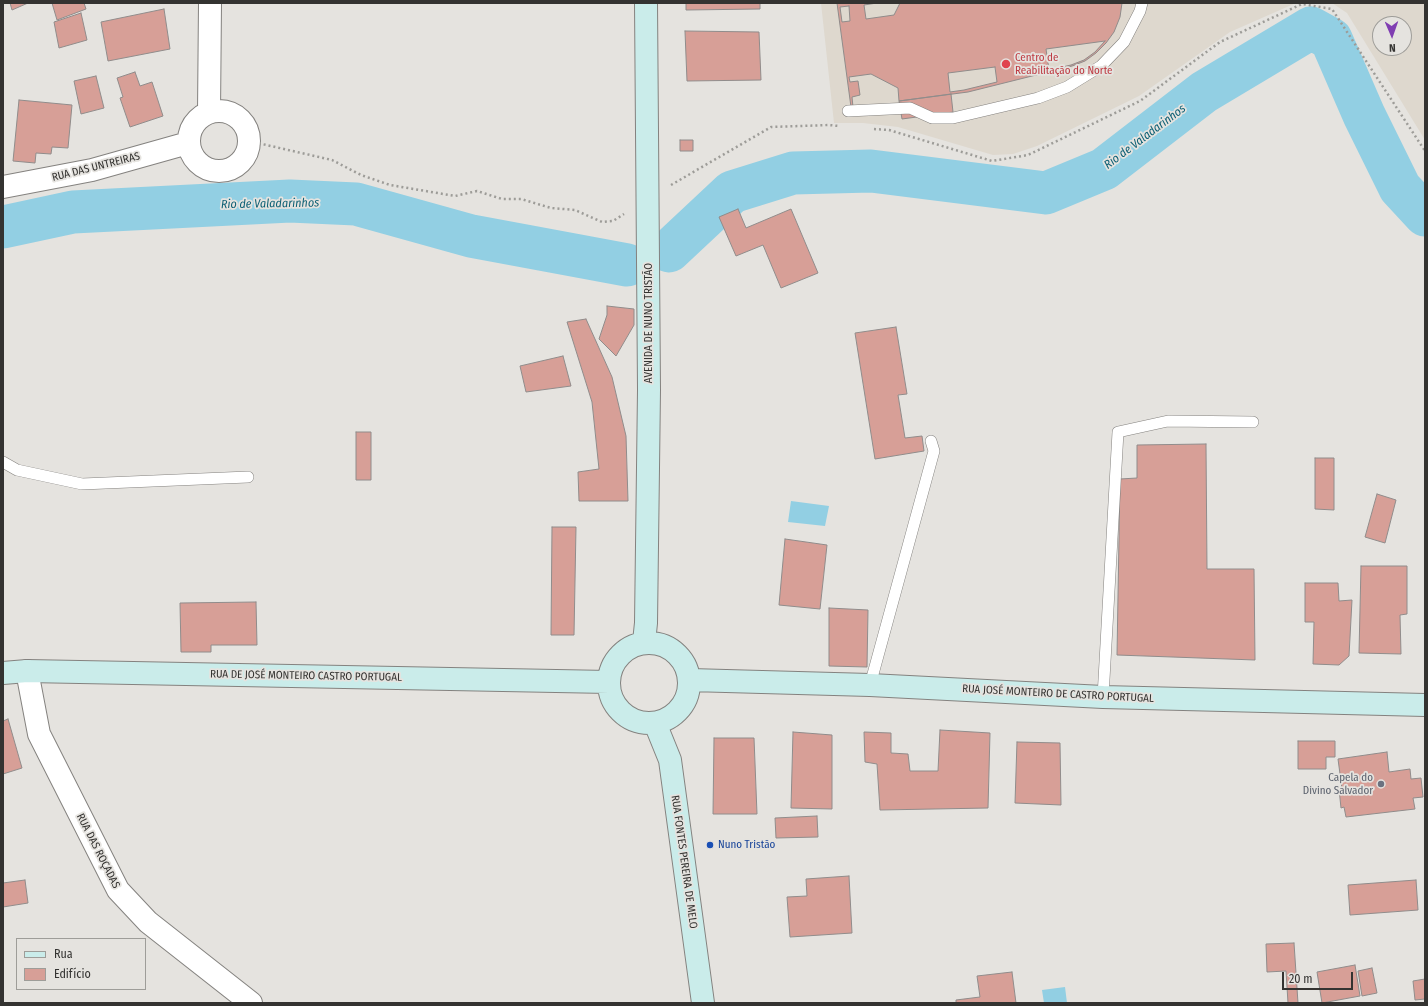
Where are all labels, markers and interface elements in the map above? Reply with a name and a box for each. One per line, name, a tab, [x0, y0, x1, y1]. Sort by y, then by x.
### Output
north arrow	[1372, 16, 1412, 56]
text: N	[1389, 41, 1396, 54]
place label: Centro de Reabilitação do Norte	[1015, 51, 1113, 77]
marker: Centro de Reabilitação do Norte	[1000, 58, 1012, 70]
water label: Rio de Valadarinhos	[1101, 102, 1189, 172]
street label: RUA DAS UNTREIRAS	[51, 150, 141, 184]
water label: Rio de Valadarinhos	[221, 196, 319, 212]
street label: AVENIDA DE NUNO TRISTÃO	[642, 263, 656, 383]
street label: RUA DE JOSÉ MONTEIRO CASTRO PORTUGAL	[210, 668, 402, 684]
street label: RUA JOSÉ MONTEIRO DE CASTRO PORTUGAL	[962, 682, 1154, 706]
place label: Capela do Divino Salvador	[1303, 771, 1373, 797]
marker: Capela do Divino Salvador	[1376, 779, 1386, 789]
street label: RUA FONTES PEREIRA DE MELO	[668, 794, 700, 930]
street label: RUA DAS ROÇADAS	[73, 811, 123, 891]
place label: Nuno Tristão	[718, 838, 775, 852]
marker: Nuno Tristão	[705, 840, 715, 850]
legend	[16, 938, 146, 990]
text: Rua	[54, 947, 73, 961]
scale bar	[1284, 964, 1355, 990]
text: Edifício	[54, 967, 91, 981]
text: 20 m	[1289, 972, 1313, 986]

